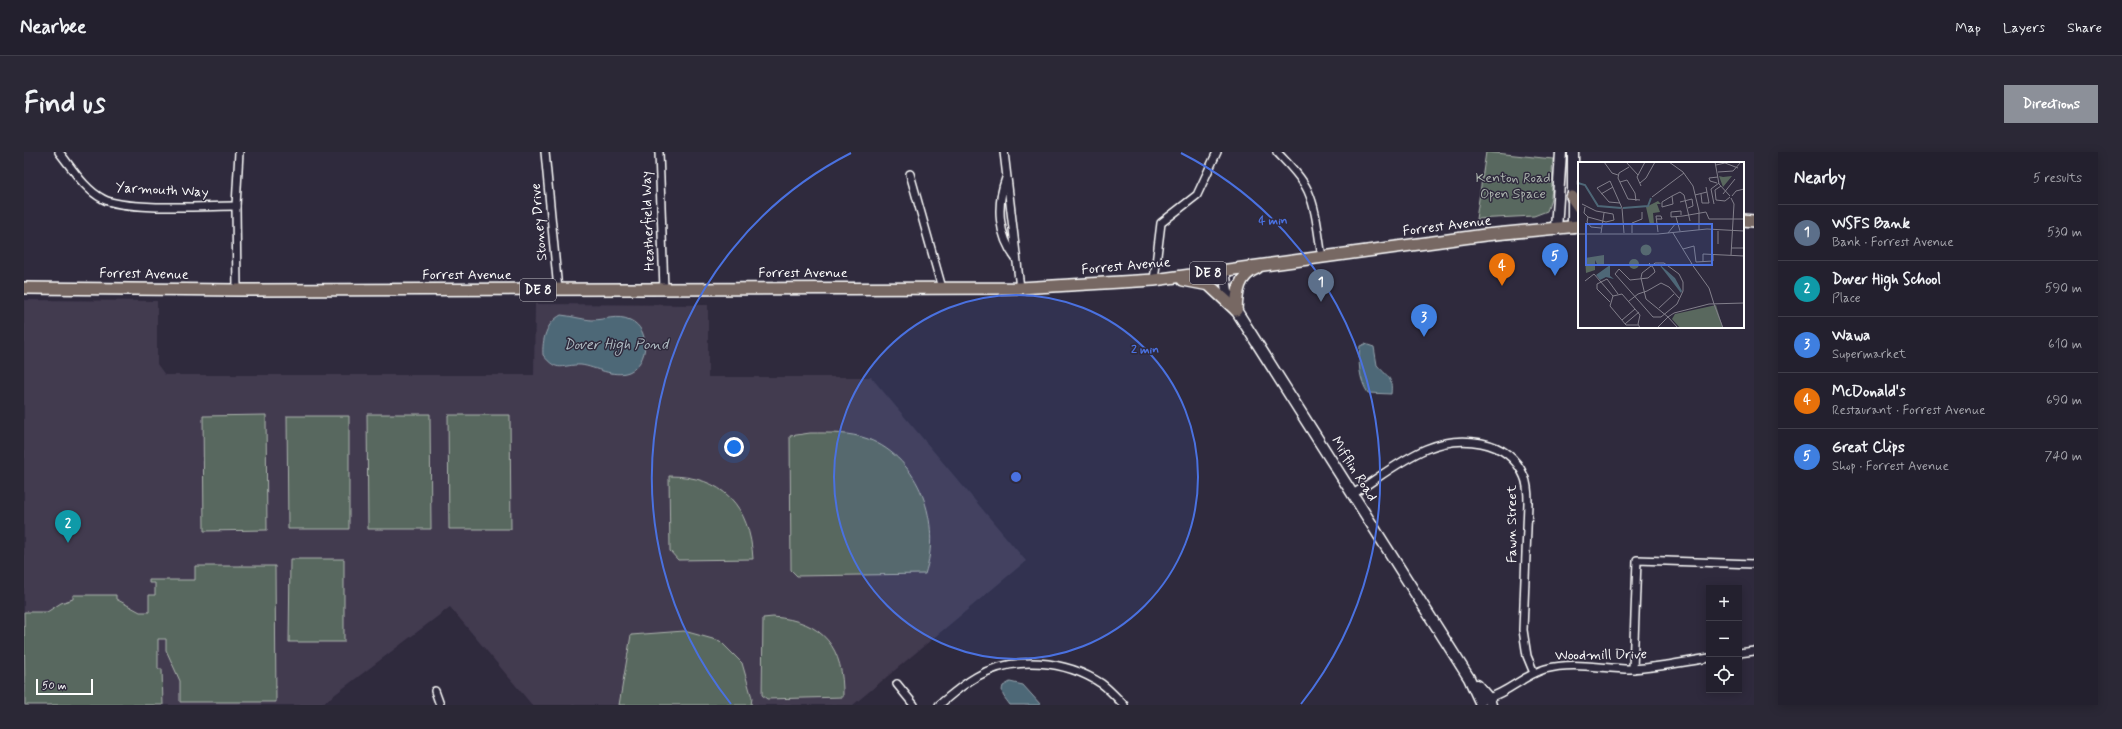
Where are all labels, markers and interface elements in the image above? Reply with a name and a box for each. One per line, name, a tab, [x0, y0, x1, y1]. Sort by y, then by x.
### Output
text: Nearbee	[20, 15, 86, 40]
text: Map	[1955, 19, 1981, 37]
text: Layers	[2003, 19, 2045, 37]
text: Share	[2067, 19, 2102, 37]
button: Directions	[2004, 85, 2098, 123]
text: Find us	[24, 86, 105, 123]
inset map	[1578, 162, 1744, 328]
text: Nearby	[1794, 167, 1846, 189]
park label: Kenton Road Open Space	[1476, 169, 1550, 203]
text: 5 results	[2033, 170, 2082, 187]
street label: Heatherfield Way	[637, 171, 659, 271]
street label: Yarmouth Way	[115, 179, 209, 201]
street label: Stoney Drive	[527, 182, 551, 262]
street label: Forrest Avenue	[1402, 212, 1493, 240]
text: 4 min	[1258, 213, 1288, 229]
text: WSFS Bank	[1832, 214, 1910, 234]
text: 1	[1804, 224, 1810, 241]
text: 530 m	[2047, 224, 2082, 241]
text: Bank · Forrest Avenue	[1832, 234, 1954, 251]
pin: 5	[1542, 243, 1568, 276]
street label: Forrest Avenue	[1081, 253, 1171, 279]
pin: 4	[1489, 253, 1515, 286]
road number: DE 8	[1190, 262, 1226, 284]
street label: Forrest Avenue	[99, 264, 189, 284]
street label: Forrest Avenue	[758, 264, 848, 282]
street label: Forrest Avenue	[422, 266, 512, 284]
pin: 1	[1308, 269, 1334, 302]
text: Dover High School	[1832, 270, 1941, 290]
road number: DE 8	[520, 279, 556, 301]
text: 2	[1804, 280, 1810, 297]
text: 590 m	[2045, 280, 2082, 297]
text: Place	[1832, 290, 1861, 307]
pin: 3	[1411, 304, 1437, 337]
text: Wawa	[1832, 326, 1870, 346]
water label: Dover High Pond	[564, 335, 670, 356]
text: 3	[1804, 336, 1810, 353]
text: 610 m	[2048, 336, 2082, 353]
text: 2 min	[1131, 342, 1159, 358]
text: Supermarket	[1832, 346, 1906, 363]
text: McDonald's	[1832, 382, 1906, 402]
text: 4	[1803, 392, 1811, 409]
text: 690 m	[2046, 392, 2082, 409]
text: Restaurant · Forrest Avenue	[1832, 402, 1985, 419]
street label: Mifflin Road	[1327, 433, 1381, 505]
your location	[724, 437, 744, 457]
text: Great Clips	[1832, 438, 1905, 458]
text: 5	[1803, 448, 1811, 465]
text: 740 m	[2045, 448, 2082, 465]
text: Shop · Forrest Avenue	[1832, 458, 1949, 475]
centre of rings	[1009, 470, 1023, 484]
street label: Fawn Street	[1503, 484, 1521, 563]
pin: 2	[55, 510, 81, 543]
map controls	[1706, 585, 1742, 693]
button: +	[1706, 585, 1742, 621]
button: −	[1706, 621, 1742, 657]
street label: Woodmill Drive	[1555, 645, 1647, 665]
button: locate	[1706, 657, 1742, 693]
scale bar	[36, 677, 93, 696]
text: 50 m	[42, 679, 67, 693]

